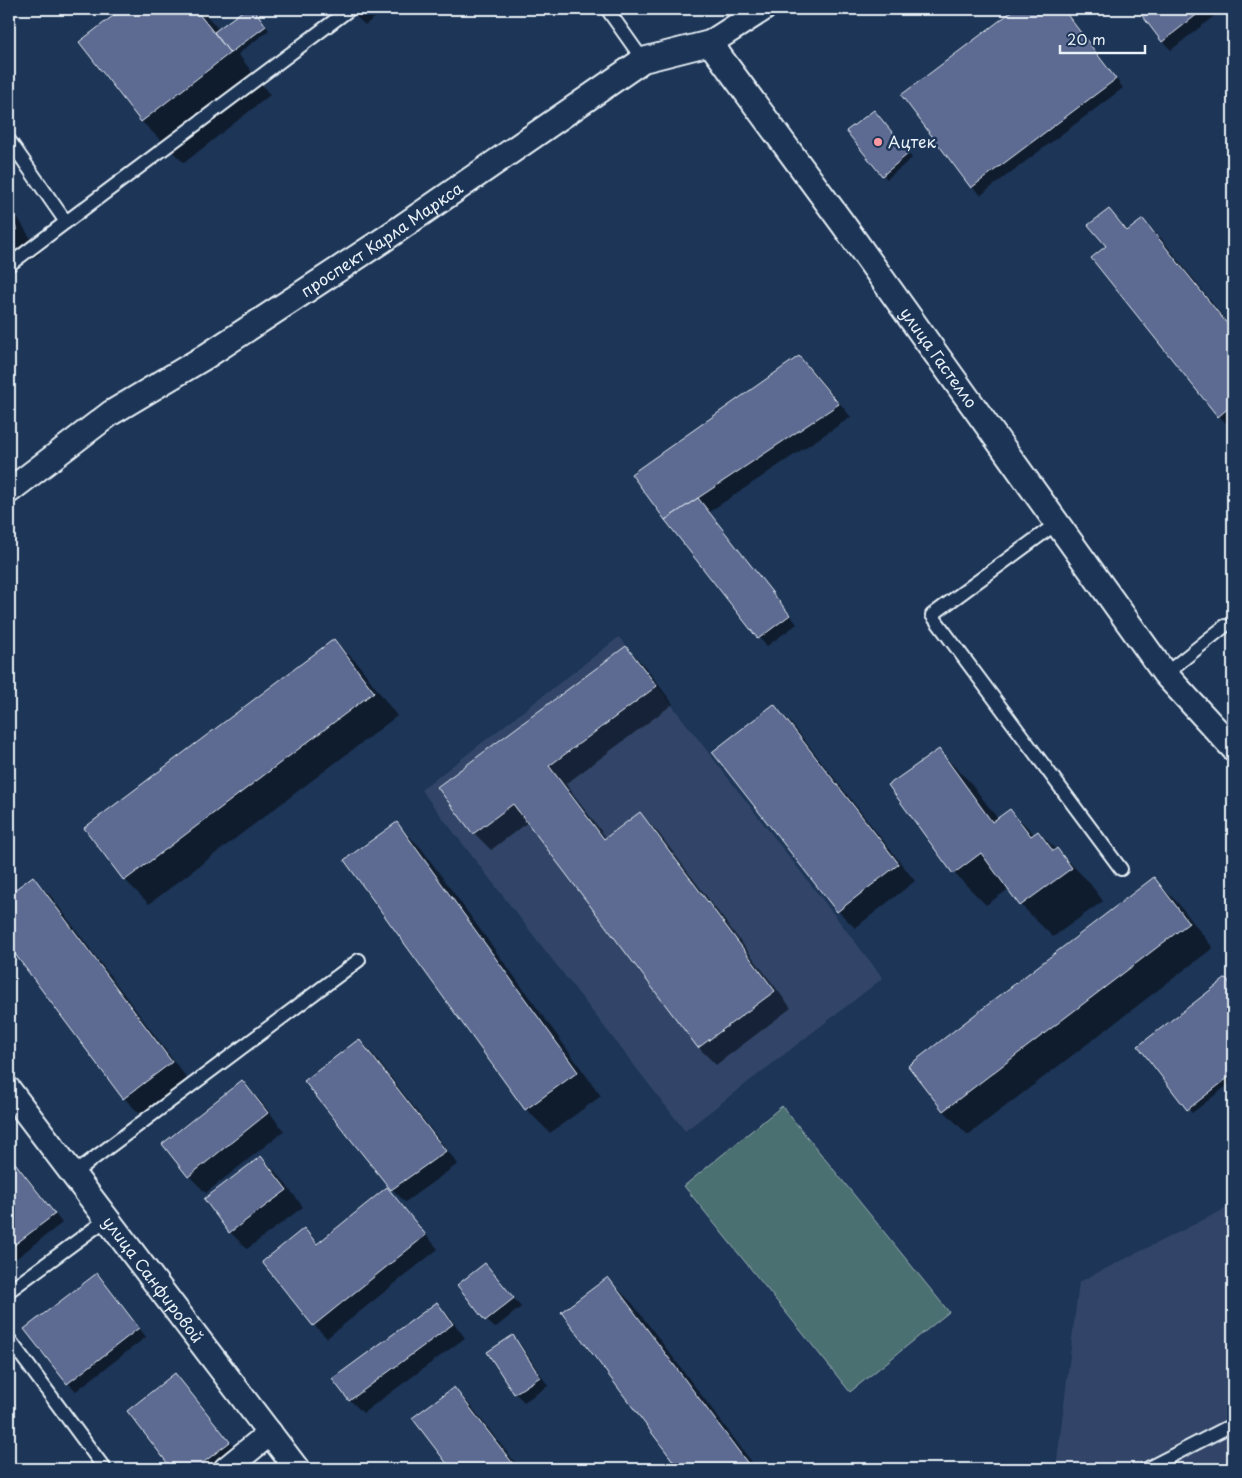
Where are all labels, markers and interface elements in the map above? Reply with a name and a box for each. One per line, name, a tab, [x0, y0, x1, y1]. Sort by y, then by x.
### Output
scale bar	[1060, 22, 1144, 54]
text: 20 m	[1067, 27, 1106, 50]
place label: Ацтек	[888, 129, 936, 153]
marker: Ацтек	[872, 136, 884, 148]
street label: проспект Карла Маркса	[295, 175, 467, 302]
street label: улица Гастелло	[895, 302, 984, 413]
street label: улица Санфировой	[98, 1211, 210, 1347]

